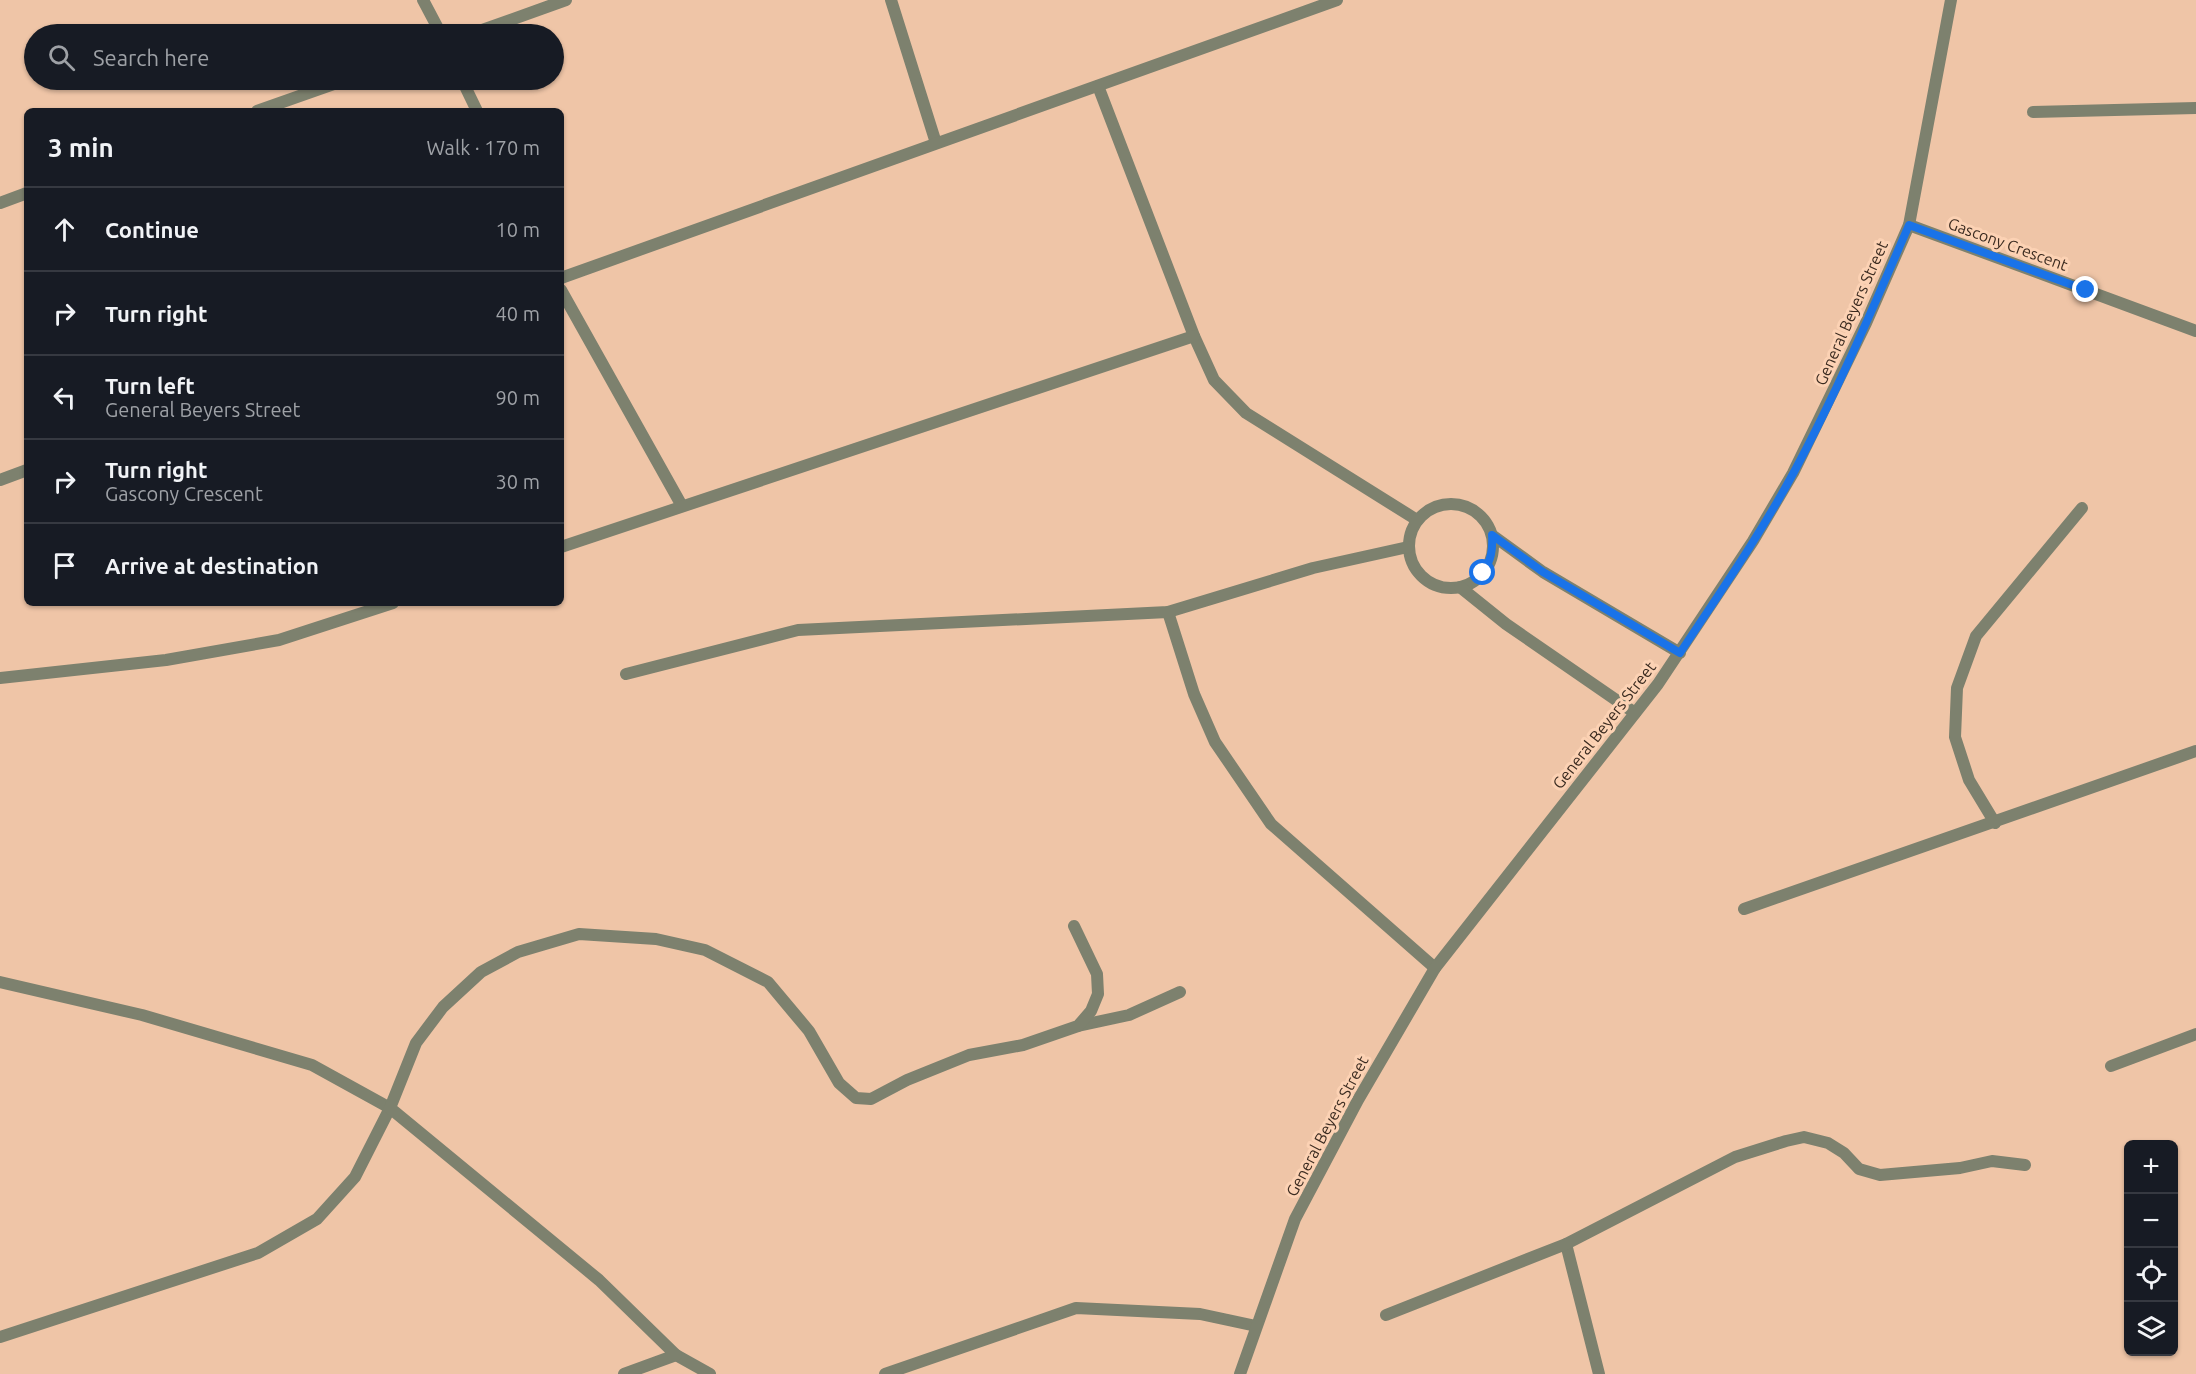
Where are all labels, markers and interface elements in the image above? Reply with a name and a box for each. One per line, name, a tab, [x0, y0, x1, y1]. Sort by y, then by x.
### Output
search box	[24, 24, 564, 90]
icon: search	[45, 41, 78, 74]
text: Search here	[93, 45, 209, 70]
text: 3 min	[48, 133, 114, 162]
text: Walk · 170 m	[427, 136, 540, 159]
icon: ahead	[48, 213, 81, 246]
street label: Gascony Crescent	[1946, 214, 2071, 274]
text: Continue	[105, 217, 199, 242]
text: 10 m	[496, 218, 540, 241]
street label: General Beyers Street	[1811, 237, 1891, 388]
route end	[2072, 276, 2098, 302]
icon: right	[48, 297, 81, 330]
text: Turn right	[105, 301, 207, 326]
text: 40 m	[496, 302, 540, 325]
text: Turn left	[105, 373, 195, 398]
icon: left	[48, 381, 81, 414]
text: 90 m	[496, 386, 540, 409]
text: General Beyers Street	[105, 398, 300, 421]
text: Turn right	[105, 457, 207, 482]
icon: right	[48, 465, 81, 498]
text: 30 m	[496, 470, 540, 493]
text: Gascony Crescent	[105, 482, 263, 505]
icon: arrive	[48, 549, 81, 582]
text: Arrive at destination	[105, 553, 319, 578]
route start	[1469, 559, 1495, 585]
street label: General Beyers Street	[1549, 657, 1660, 792]
street label: General Beyers Street	[1282, 1052, 1372, 1199]
map controls	[2124, 1140, 2178, 1356]
button: +	[2124, 1140, 2178, 1194]
button: −	[2124, 1194, 2178, 1248]
button: locate	[2124, 1248, 2178, 1302]
button: layers	[2124, 1302, 2178, 1356]

